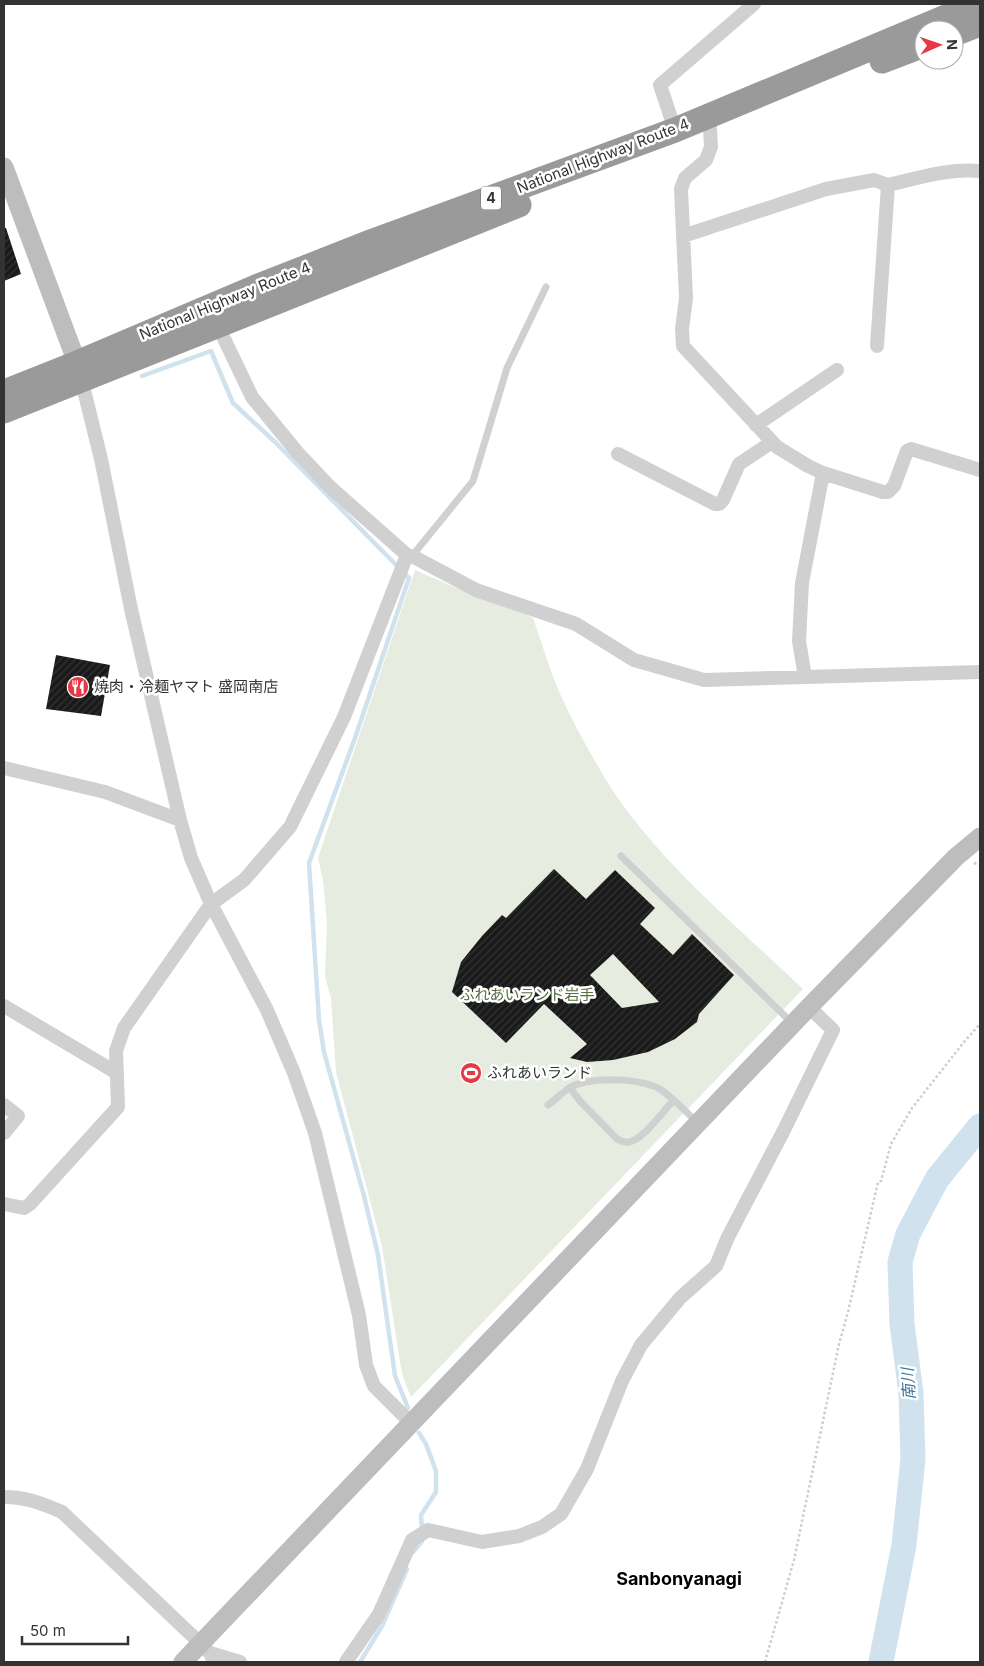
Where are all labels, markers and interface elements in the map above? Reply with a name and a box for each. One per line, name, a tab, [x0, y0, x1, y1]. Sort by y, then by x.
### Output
north arrow	[914, 20, 964, 70]
text: N	[944, 39, 961, 50]
street label: National Highway Route 4	[514, 114, 692, 197]
road number: 4	[481, 187, 501, 210]
street label: National Highway Route 4	[136, 257, 313, 344]
restaurant icon: 焼肉・冷麺ヤマト 盛岡南店	[66, 675, 90, 699]
place label: 焼肉・冷麺ヤマト 盛岡南店	[94, 677, 278, 696]
park label: ふれあいランド岩手	[459, 985, 595, 1004]
sports icon: ふれあいランド	[459, 1061, 483, 1085]
place label: ふれあいランド	[487, 1063, 592, 1082]
water label: 南川	[897, 1365, 919, 1401]
district label: Sanbonyanagi	[616, 1568, 742, 1589]
scale bar	[22, 1614, 129, 1646]
text: 50 m	[30, 1621, 66, 1640]

